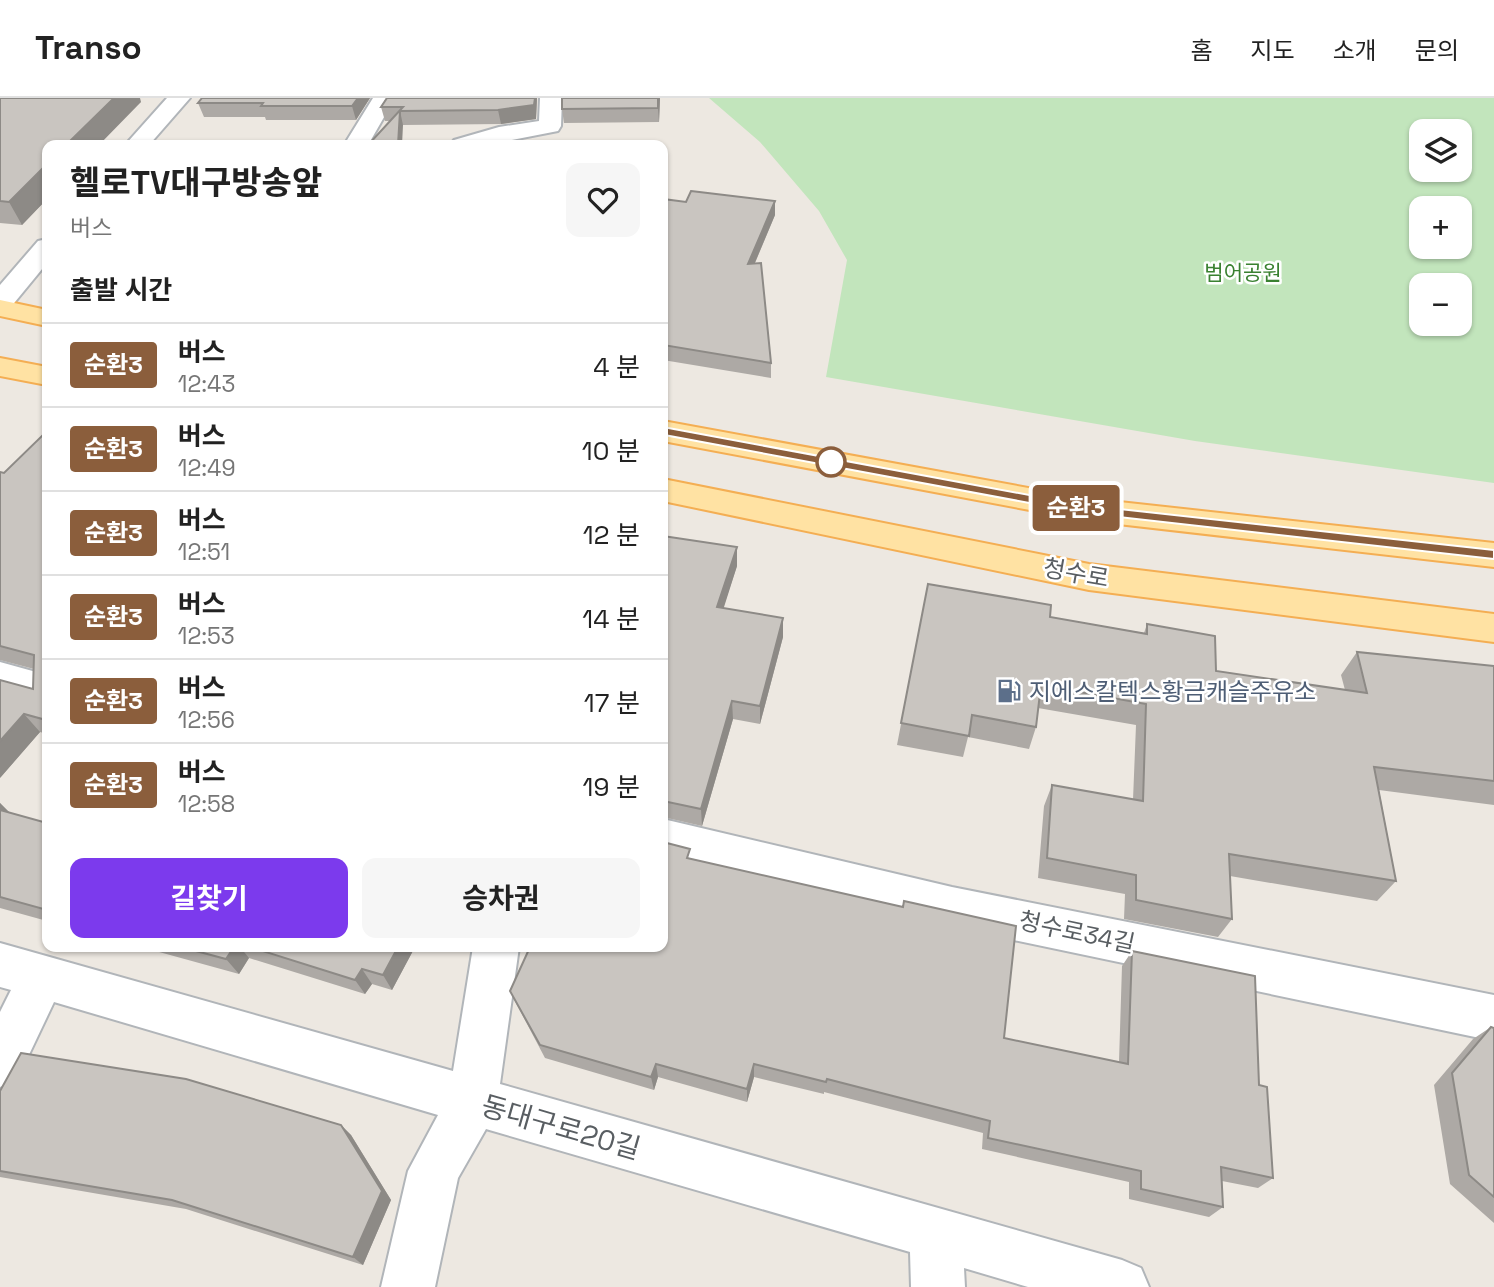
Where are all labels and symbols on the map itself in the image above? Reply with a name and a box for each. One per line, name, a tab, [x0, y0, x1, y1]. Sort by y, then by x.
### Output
park label: 범어공원	[1204, 259, 1282, 286]
unlabelled marker	[816, 447, 846, 477]
line badge: 순환3	[1036, 485, 1116, 531]
street label: 청수로	[1041, 552, 1111, 594]
place label: 지에스칼텍스황금캐슬주유소	[1029, 676, 1316, 707]
fuel station icon: 지에스칼텍스황금캐슬주유소	[995, 677, 1023, 705]
street label: 청수로34길	[1016, 905, 1138, 959]
street label: 동대구로20길	[477, 1087, 645, 1167]

